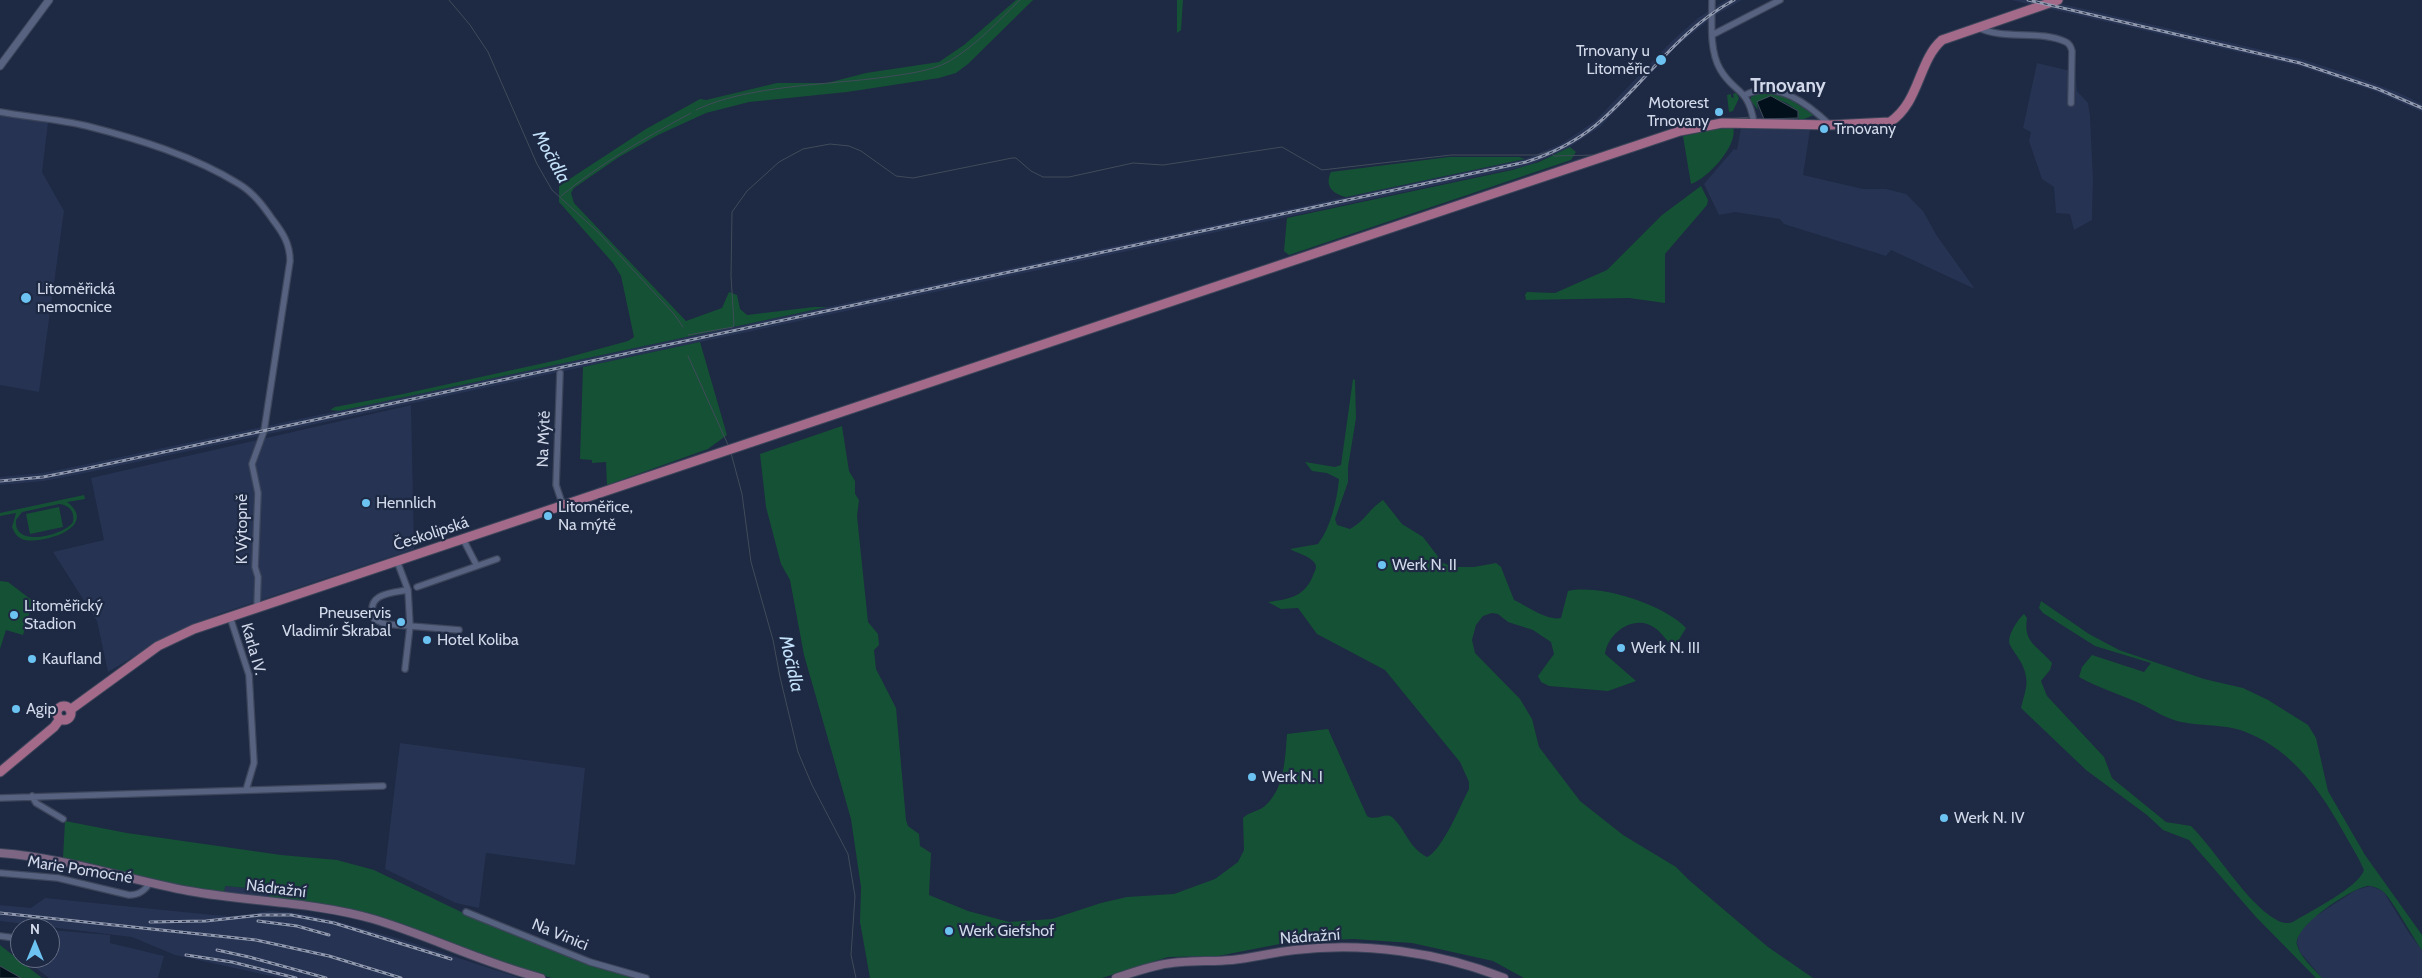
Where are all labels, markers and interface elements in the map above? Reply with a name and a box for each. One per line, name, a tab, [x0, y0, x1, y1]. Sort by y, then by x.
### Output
place label: Trnovany u Litoměřic	[1576, 41, 1650, 79]
marker: Trnovany u Litoměřic	[1654, 53, 1668, 67]
district label: Trnovany	[1750, 75, 1826, 97]
place label: Motorest Trnovany	[1647, 93, 1709, 131]
marker: Motorest Trnovany	[1713, 106, 1725, 118]
place label: Trnovany	[1834, 119, 1896, 139]
marker: Trnovany	[1818, 123, 1830, 135]
water label: Močidla	[528, 127, 574, 187]
place label: Litoměřická nemocnice	[37, 279, 115, 317]
marker: Litoměřická nemocnice	[19, 291, 33, 305]
street label: Na Mýtě	[533, 410, 555, 468]
place label: Hennlich	[376, 493, 436, 513]
street label: K Výtopně	[232, 494, 252, 564]
marker: Hennlich	[360, 497, 372, 509]
place label: Litoměřice, Na mýtě	[558, 497, 633, 535]
marker: Litoměřice, Na mýtě	[542, 510, 554, 522]
street label: Českolipská	[391, 513, 471, 555]
place label: Werk N. II	[1392, 555, 1457, 575]
marker: Werk N. II	[1376, 559, 1388, 571]
place label: Litoměřický Stadion	[24, 596, 103, 634]
place label: Pneuservis Vladimír Škrabal	[282, 603, 391, 641]
marker: Litoměřický Stadion	[8, 609, 20, 621]
marker: Pneuservis Vladimír Škrabal	[395, 616, 407, 628]
street label: Karla IV.	[236, 621, 270, 677]
place label: Hotel Koliba	[437, 630, 519, 650]
marker: Hotel Koliba	[421, 634, 433, 646]
water label: Močidla	[774, 634, 808, 694]
place label: Werk N. III	[1631, 638, 1700, 658]
marker: Werk N. III	[1615, 642, 1627, 654]
place label: Kaufland	[42, 649, 102, 669]
marker: Kaufland	[26, 653, 38, 665]
place label: Agip	[26, 699, 56, 719]
marker: Agip	[10, 703, 22, 715]
place label: Werk N. I	[1262, 767, 1323, 787]
marker: Werk N. I	[1246, 771, 1258, 783]
place label: Werk N. IV	[1954, 808, 2025, 828]
marker: Werk N. IV	[1938, 812, 1950, 824]
street label: Marie Pomocné	[26, 852, 134, 888]
street label: Nádražní	[245, 876, 307, 902]
street label: Na Vinici	[529, 915, 591, 955]
north arrow	[10, 918, 60, 968]
text: N	[30, 920, 40, 938]
place label: Werk Giefshof	[959, 921, 1054, 941]
marker: Werk Giefshof	[943, 925, 955, 937]
street label: Nádražní	[1279, 925, 1341, 949]

